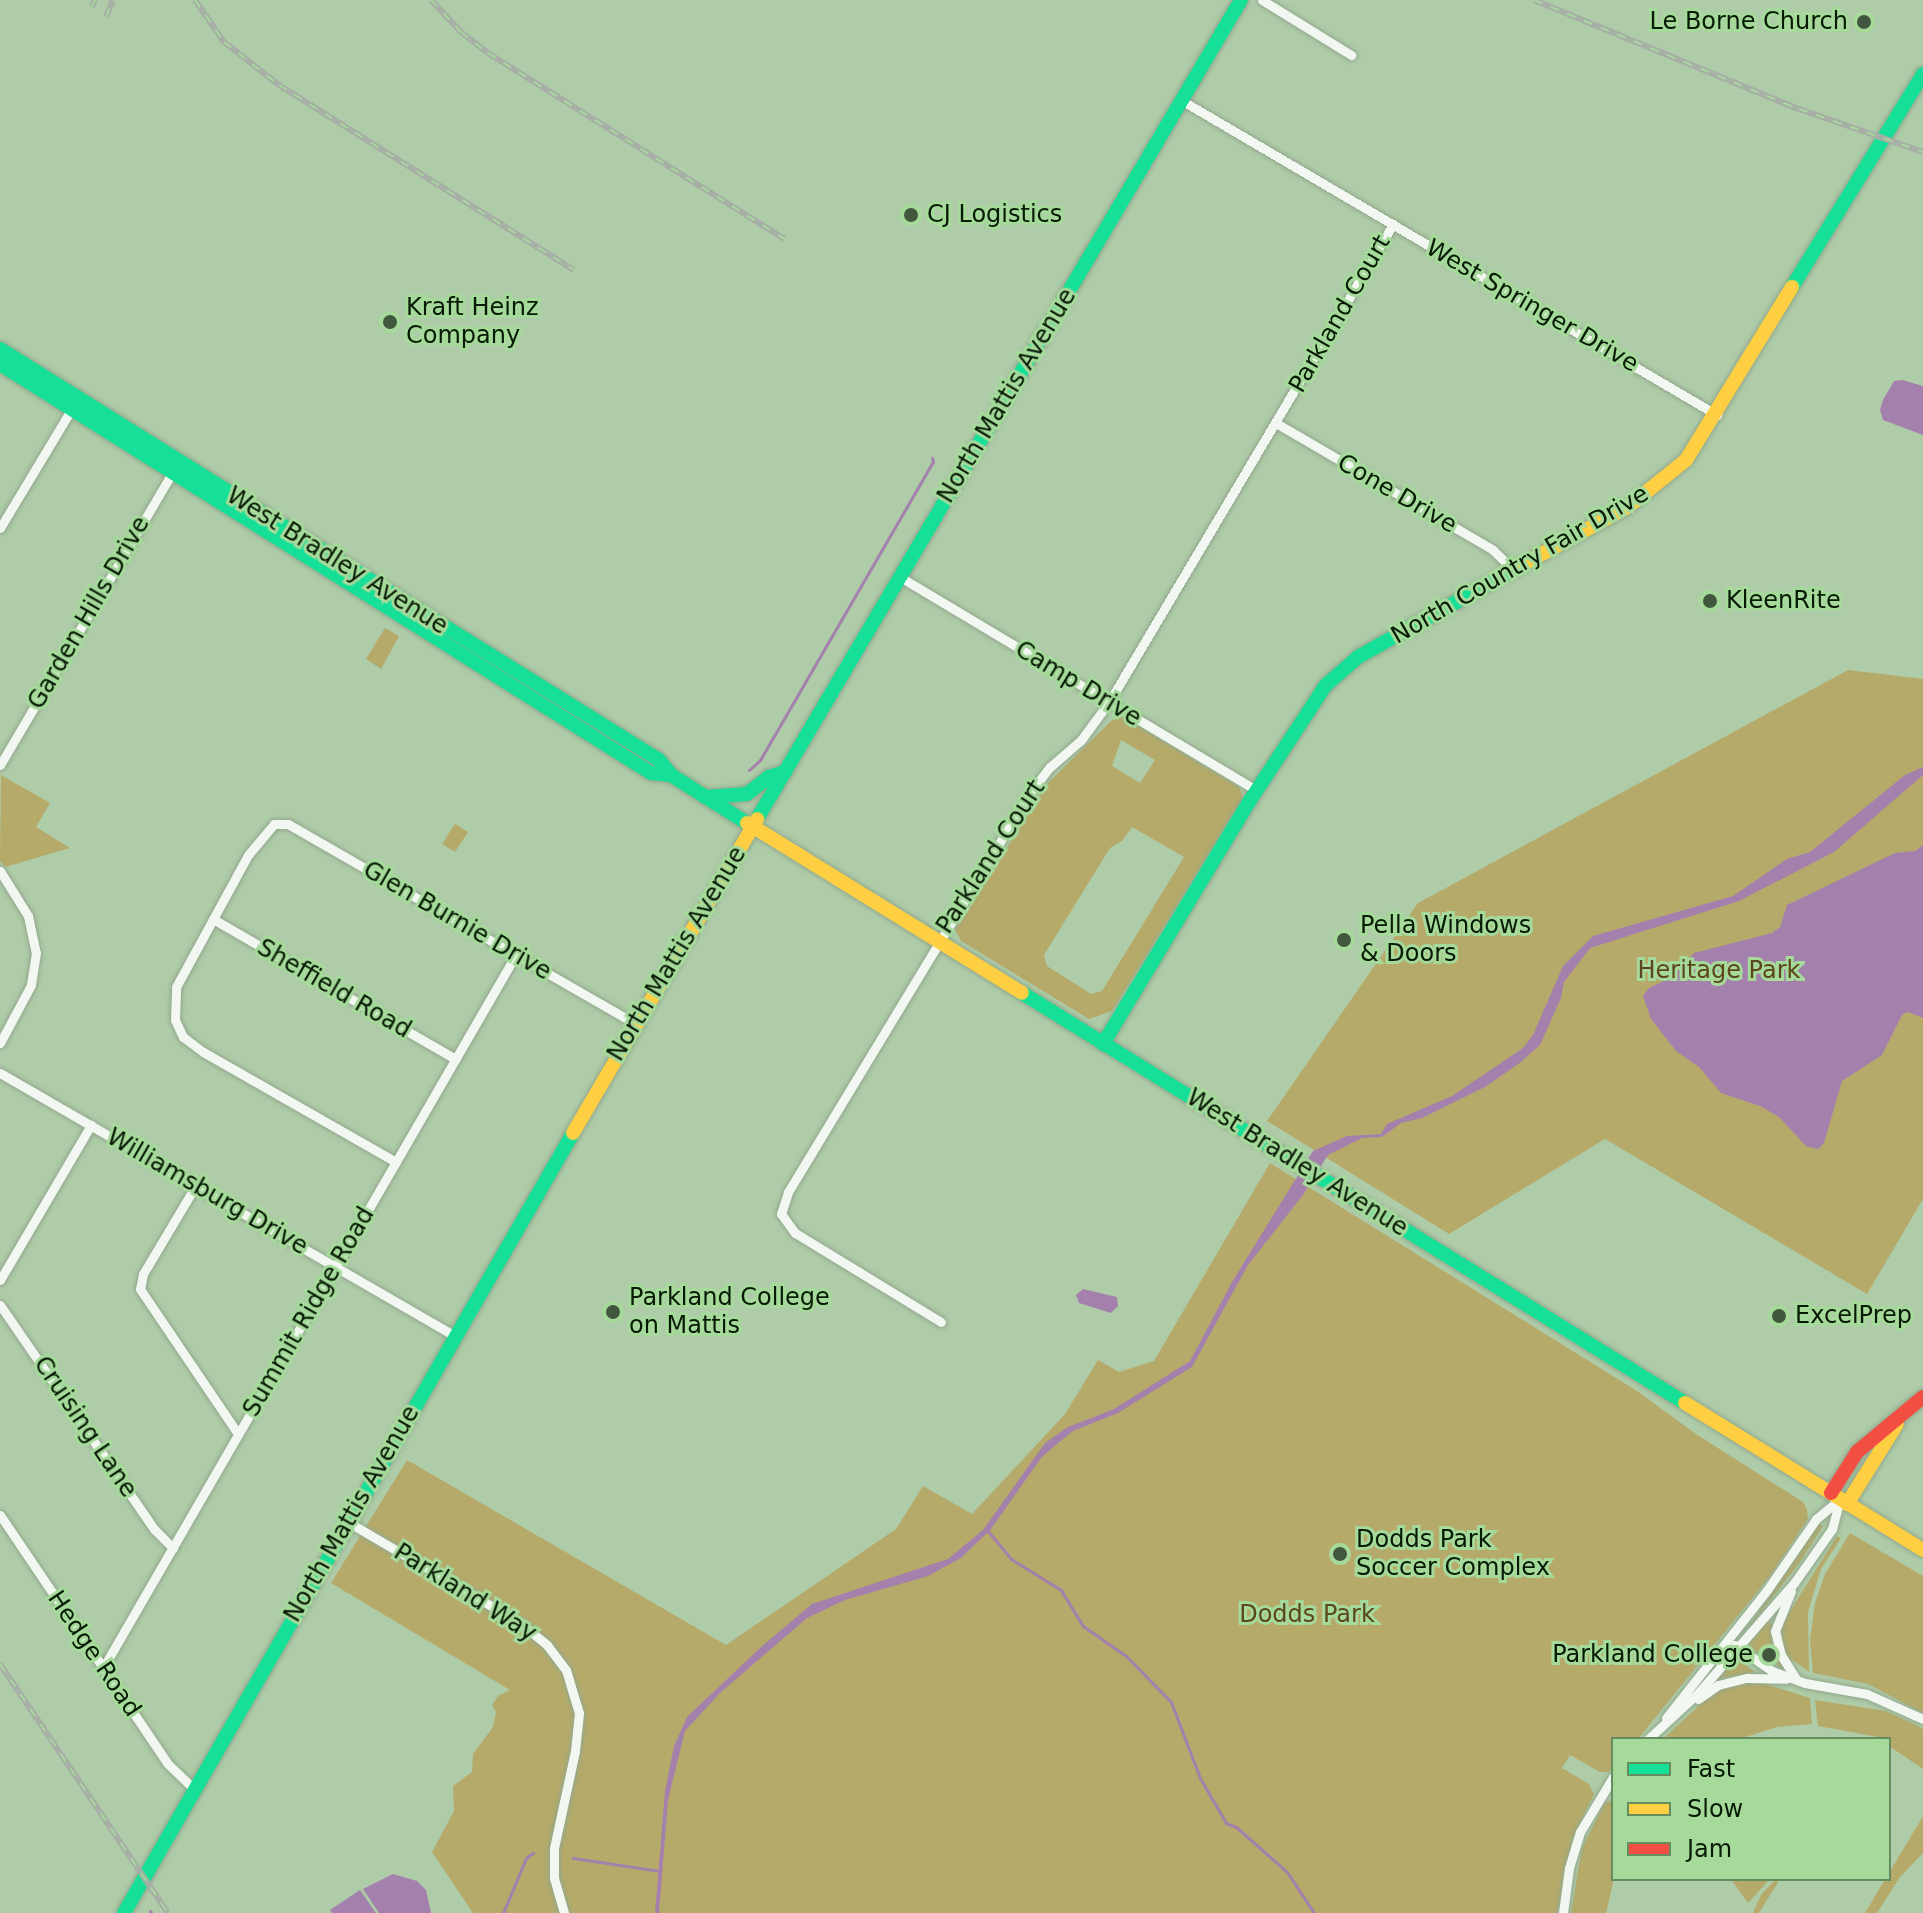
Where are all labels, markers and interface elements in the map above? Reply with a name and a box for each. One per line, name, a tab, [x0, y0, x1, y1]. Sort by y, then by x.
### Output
place label: Le Borne Church	[1650, 8, 1848, 36]
marker: Le Borne Church	[1855, 13, 1873, 31]
place label: CJ Logistics	[927, 201, 1062, 229]
marker: CJ Logistics	[902, 206, 920, 224]
street label: Parkland Court	[1283, 230, 1397, 398]
street label: West Springer Drive	[1421, 233, 1643, 379]
street label: North Mattis Avenue	[932, 284, 1082, 508]
place label: Kraft Heinz Company	[406, 294, 539, 350]
marker: Kraft Heinz Company	[381, 313, 399, 331]
street label: Cone Drive	[1332, 448, 1462, 540]
street label: North Country Fair Drive	[1386, 479, 1654, 651]
street label: West Bradley Avenue	[221, 481, 453, 641]
street label: Garden Hills Drive	[22, 512, 156, 714]
place label: KleenRite	[1726, 587, 1841, 615]
marker: KleenRite	[1701, 592, 1719, 610]
street label: Camp Drive	[1010, 635, 1146, 733]
street label: Parkland Court	[931, 775, 1051, 939]
street label: North Mattis Avenue	[602, 842, 752, 1066]
street label: Glen Burnie Drive	[358, 855, 556, 987]
place label: Pella Windows & Doors	[1360, 912, 1531, 968]
marker: Pella Windows & Doors	[1335, 931, 1353, 949]
street label: Sheffield Road	[252, 933, 416, 1045]
park label: Heritage Park	[1638, 957, 1800, 985]
street label: West Bradley Avenue	[1181, 1083, 1413, 1243]
street label: Williamsburg Drive	[101, 1123, 313, 1261]
street label: Summit Ridge Road	[237, 1202, 381, 1422]
place label: Parkland College on Mattis	[629, 1284, 830, 1340]
place label: ExcelPrep	[1795, 1302, 1912, 1330]
marker: Parkland College on Mattis	[604, 1303, 622, 1321]
marker: ExcelPrep	[1770, 1307, 1788, 1325]
street label: Cruising Lane	[27, 1351, 143, 1503]
street label: North Mattis Avenue	[278, 1401, 426, 1627]
place label: Dodds Park Soccer Complex	[1356, 1526, 1550, 1582]
street label: Parkland Way	[388, 1538, 542, 1648]
marker: Dodds Park Soccer Complex	[1331, 1545, 1349, 1563]
street label: Hedge Road	[41, 1585, 147, 1723]
park label: Dodds Park	[1239, 1601, 1375, 1629]
place label: Parkland College	[1552, 1641, 1753, 1669]
marker: Parkland College	[1760, 1646, 1778, 1664]
legend	[1611, 1737, 1891, 1881]
text: Fast	[1687, 1755, 1735, 1783]
text: Slow	[1687, 1795, 1743, 1823]
text: Jam	[1687, 1835, 1732, 1863]

